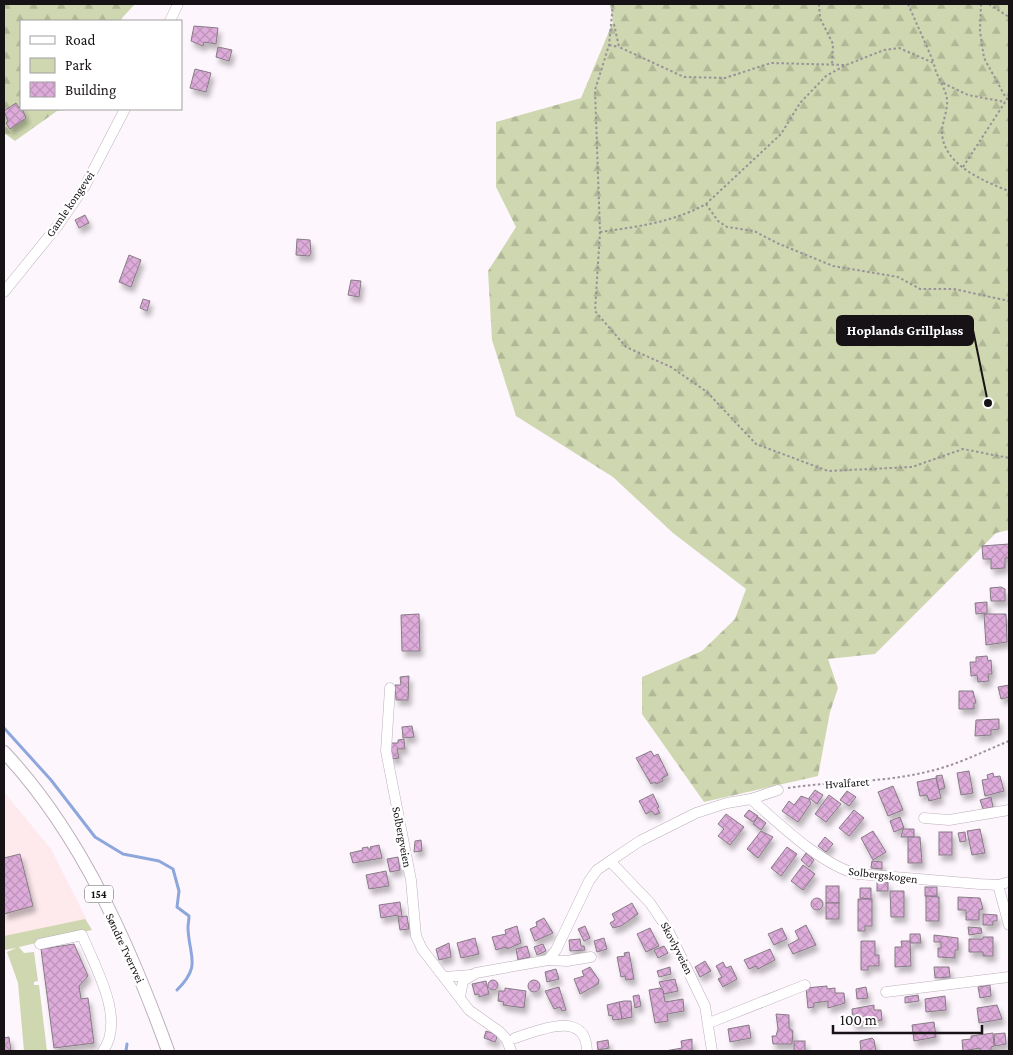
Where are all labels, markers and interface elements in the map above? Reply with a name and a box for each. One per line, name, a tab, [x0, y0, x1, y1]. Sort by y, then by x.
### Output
legend	[20, 20, 182, 110]
text: Road	[65, 32, 96, 48]
text: Park	[65, 57, 92, 73]
text: Building	[65, 82, 116, 99]
street label: Gamle kongevei	[43, 168, 97, 240]
callout: Hoplands Grillplass	[837, 316, 973, 345]
text: Hoplands Grillplass	[847, 322, 964, 338]
street label: Hvalfaret	[824, 774, 871, 792]
street label: Solbergveien	[389, 805, 415, 869]
street label: Solbergskogen	[848, 864, 919, 886]
road number: 154	[85, 886, 113, 902]
street label: Søndre Tverrvei	[103, 911, 147, 985]
street label: Skovlyveien	[658, 919, 696, 977]
scale bar	[833, 1002, 982, 1034]
text: 100 m	[840, 1012, 877, 1028]

